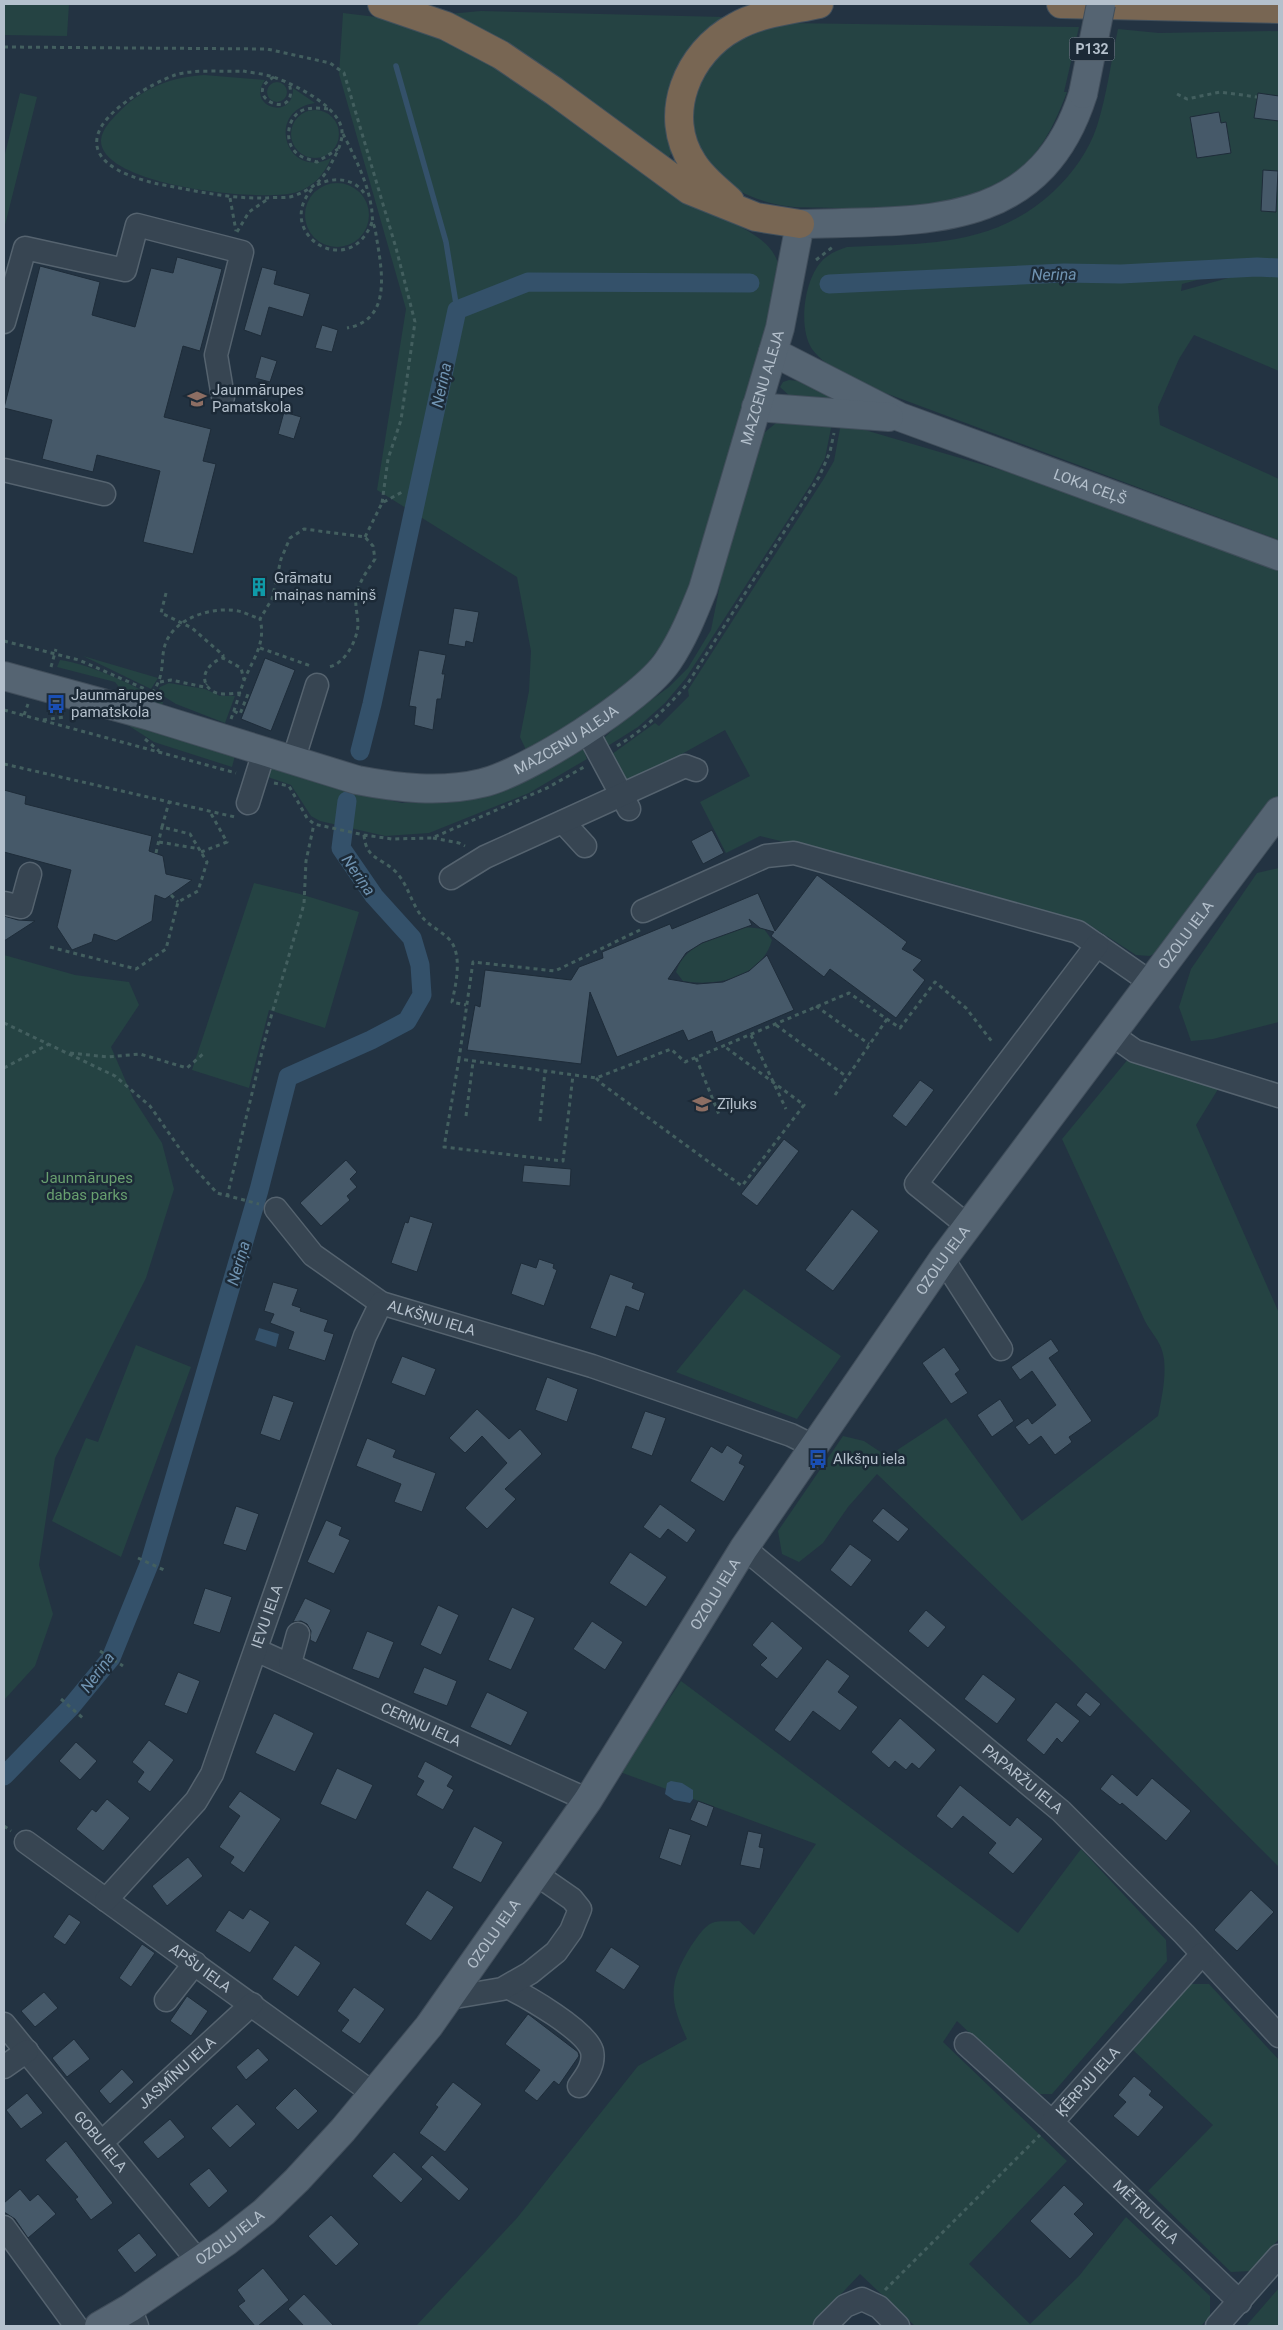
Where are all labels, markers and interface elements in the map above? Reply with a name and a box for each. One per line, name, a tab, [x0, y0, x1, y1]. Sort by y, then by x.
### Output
road number: P132	[1070, 38, 1114, 61]
water label: Neriņa	[1031, 265, 1077, 285]
street label: MAZCENU ALEJA	[737, 328, 788, 447]
water label: Neriņa	[427, 361, 456, 409]
place label: Jaunmārupes Pamatskola	[212, 381, 304, 416]
school or university icon: Jaunmārupes Pamatskola	[186, 388, 208, 410]
street label: LOKA CEĻŠ	[1051, 465, 1129, 508]
place label: Grāmatu maiņas namiņš	[274, 569, 376, 604]
building icon: Grāmatu maiņas namiņš	[248, 576, 270, 598]
place label: Jaunmārupes pamatskola	[71, 686, 163, 721]
bus stop icon: Jaunmārupes pamatskola	[45, 693, 67, 715]
street label: MAZCENU ALEJA	[511, 701, 622, 779]
water label: Neriņa	[337, 851, 379, 900]
street label: OZOLU IELA	[1154, 897, 1218, 973]
school or university icon: Zīļuks	[691, 1093, 713, 1115]
place label: Zīļuks	[717, 1095, 757, 1113]
park label: Jaunmārupes dabas parks	[41, 1169, 133, 1204]
street label: OZOLU IELA	[912, 1222, 974, 1298]
water label: Neriņa	[223, 1239, 255, 1288]
street label: ALKŠŅU IELA	[385, 1296, 478, 1340]
bus stop icon: Alkšņu iela	[807, 1448, 829, 1470]
place label: Alkšņu iela	[833, 1450, 905, 1468]
street label: OZOLU IELA	[686, 1555, 745, 1633]
street label: IEVU IELA	[248, 1582, 287, 1651]
water label: Neriņa	[76, 1648, 119, 1697]
street label: CERIŅU IELA	[378, 1699, 464, 1751]
street label: PAPARŽU IELA	[979, 1741, 1067, 1818]
street label: OZOLU IELA	[463, 1896, 524, 1972]
street label: APŠU IELA	[166, 1940, 235, 1997]
street label: JASMĪNU IELA	[135, 2033, 220, 2113]
street label: ĶĒRPJU IELA	[1052, 2043, 1124, 2120]
street label: GOBU IELA	[70, 2107, 131, 2176]
street label: MĒTRU IELA	[1109, 2176, 1183, 2248]
street label: OZOLU IELA	[192, 2206, 268, 2269]

